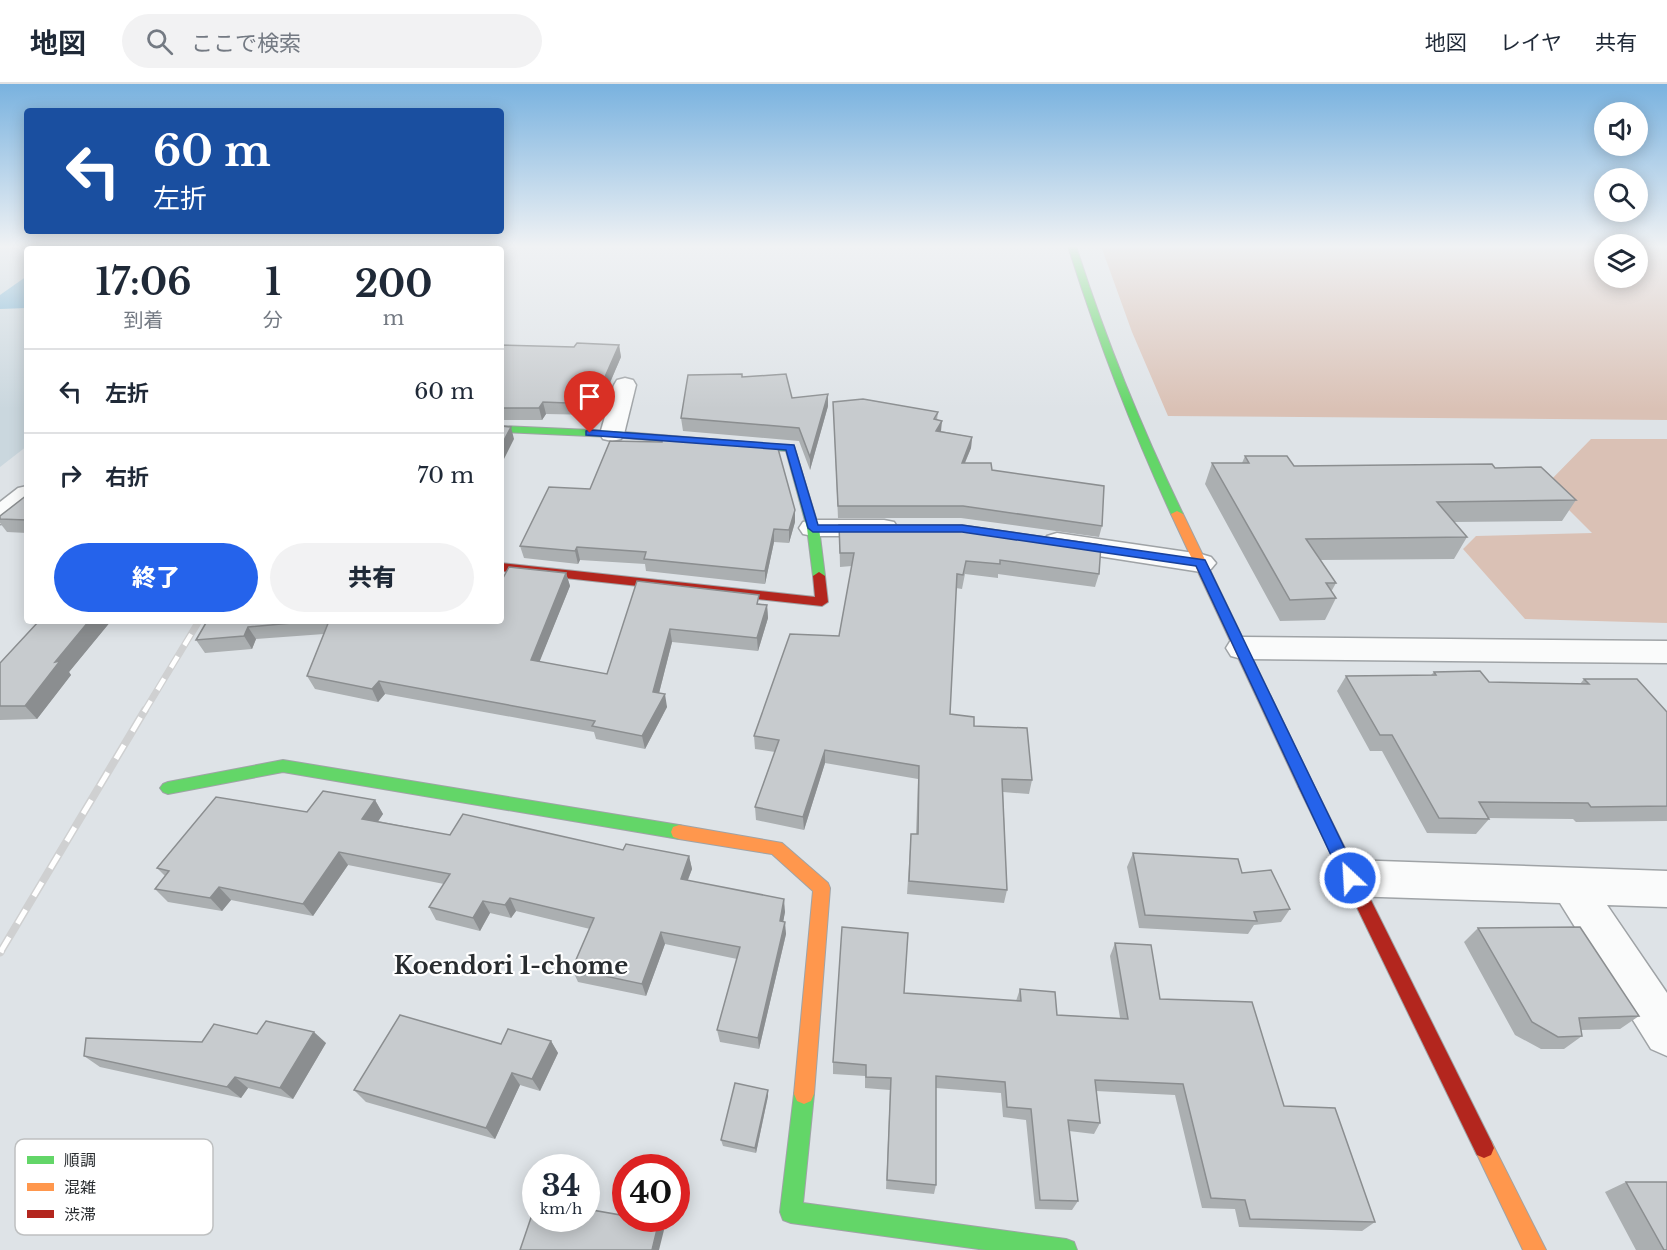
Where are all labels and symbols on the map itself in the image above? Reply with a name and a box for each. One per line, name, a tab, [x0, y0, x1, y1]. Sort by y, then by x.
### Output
pin	[564, 371, 615, 433]
position arrow	[1318, 846, 1382, 910]
district label: Koendori 1-chome	[394, 951, 628, 980]
legend	[15, 1139, 213, 1235]
text: 順調	[64, 1150, 96, 1170]
speed limit sign: 40	[612, 1154, 690, 1232]
text: 混雑	[64, 1177, 96, 1197]
text: 渋滞	[64, 1204, 96, 1224]

